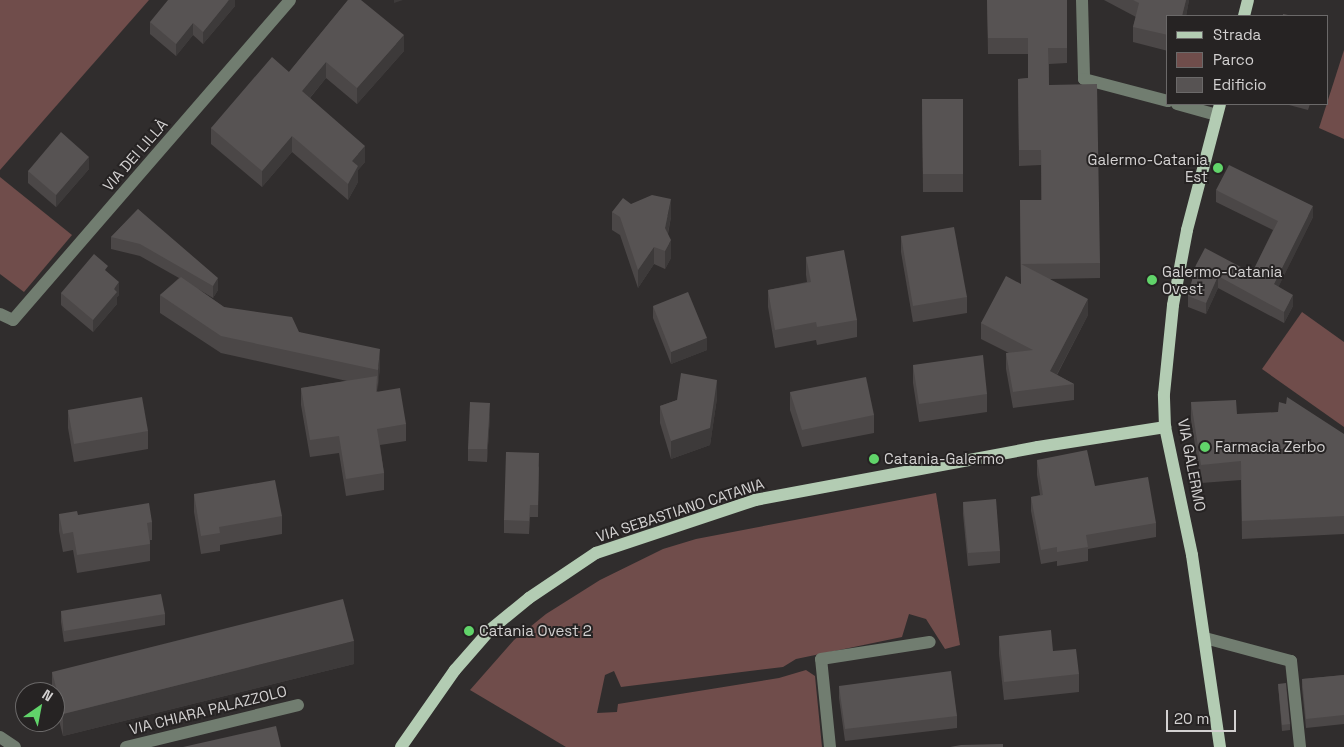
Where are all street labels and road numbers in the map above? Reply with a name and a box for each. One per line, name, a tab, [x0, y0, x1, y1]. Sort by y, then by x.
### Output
street label: VIA DEI LILLÀ	[99, 115, 171, 195]
street label: VIA GALERMO	[1174, 417, 1210, 513]
street label: VIA SEBASTIANO CATANIA	[594, 474, 766, 546]
street label: VIA CHIARA PALAZZOLO	[127, 682, 289, 738]

